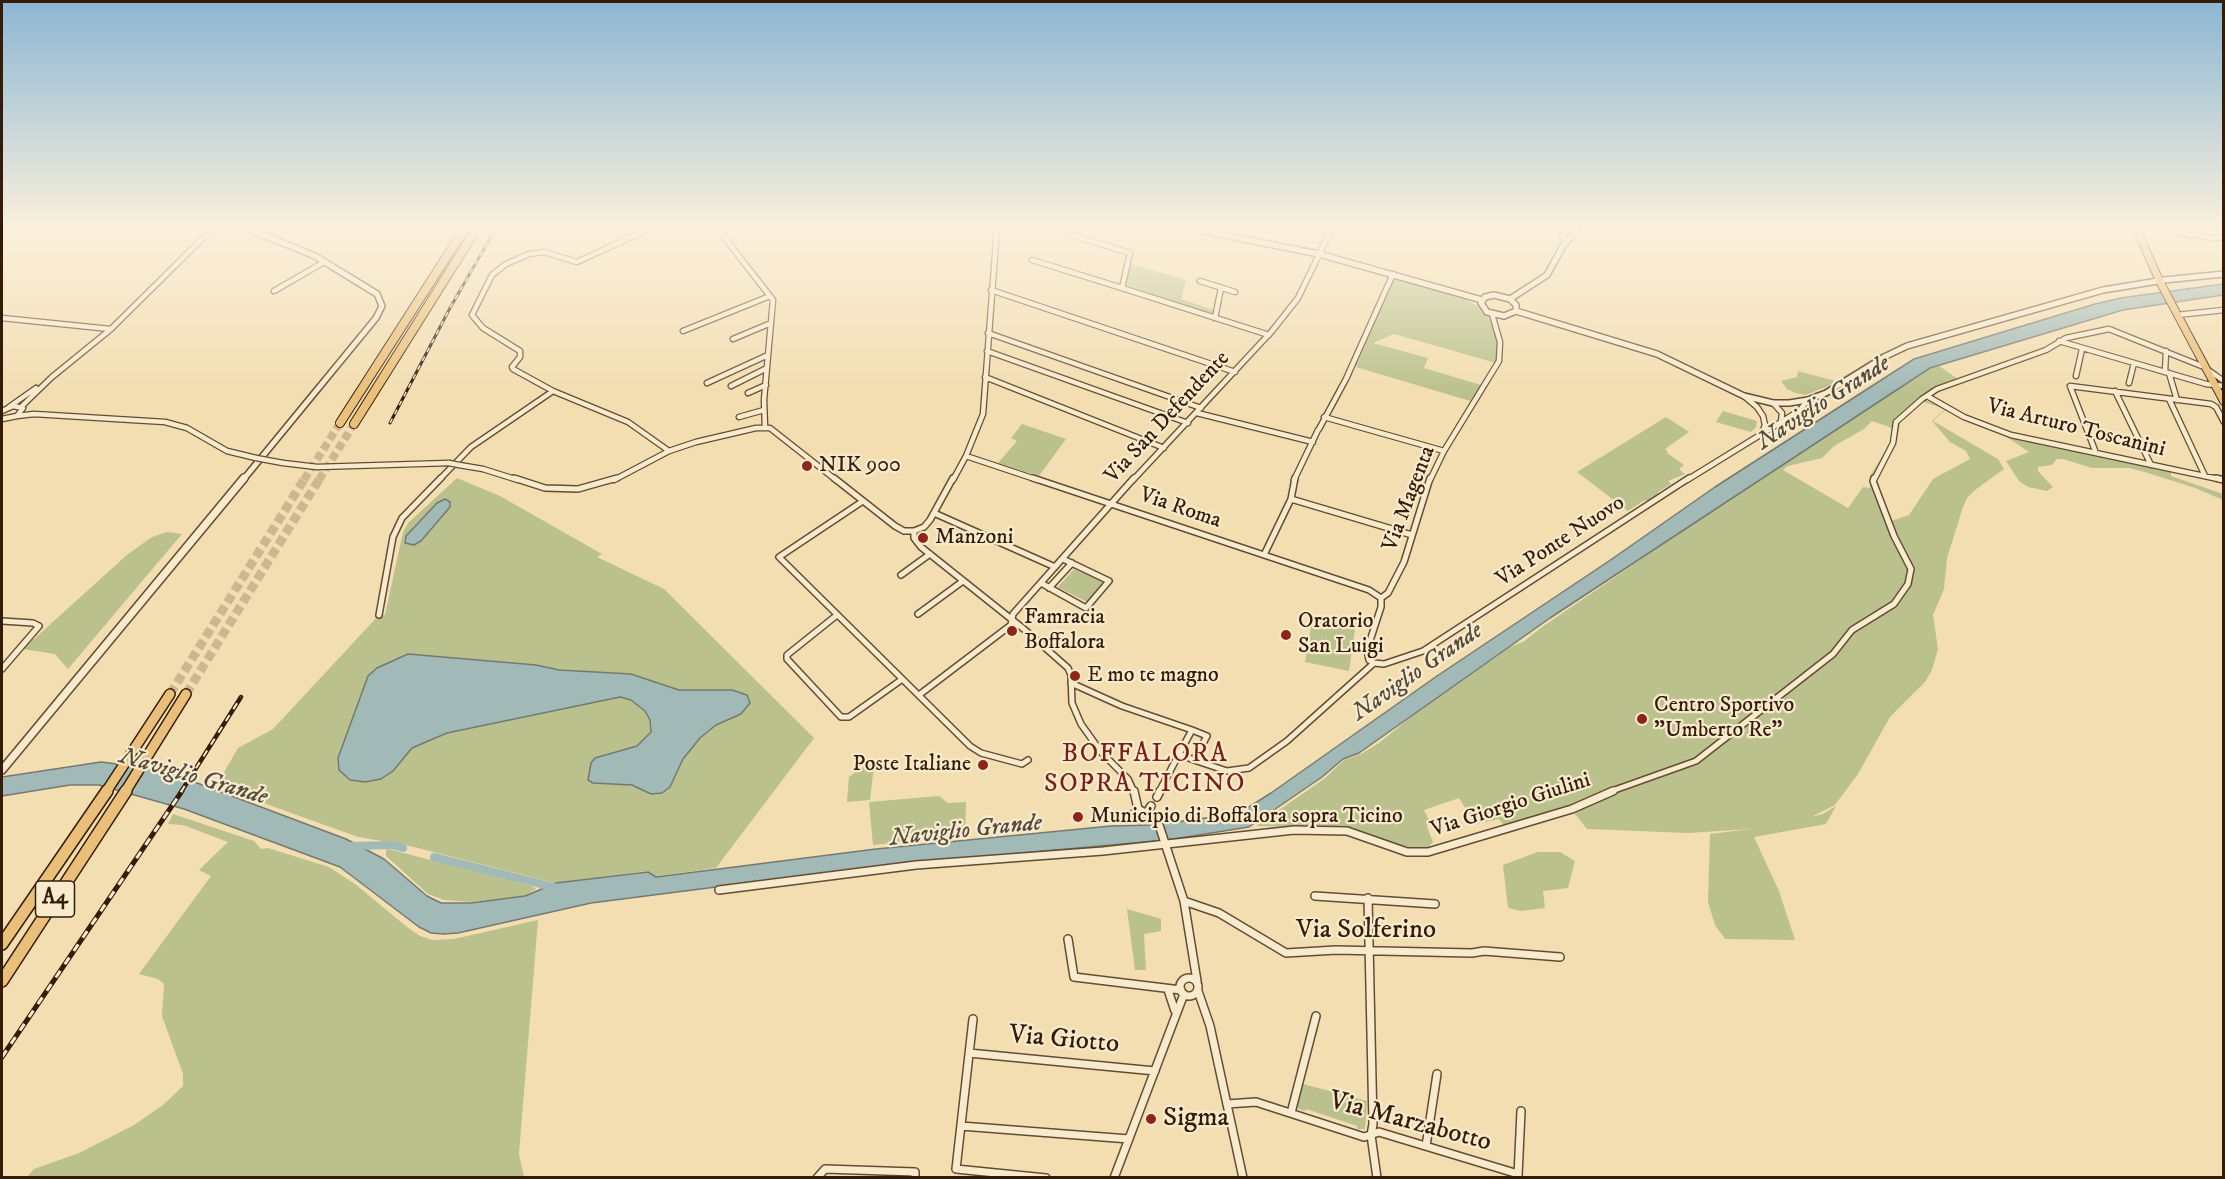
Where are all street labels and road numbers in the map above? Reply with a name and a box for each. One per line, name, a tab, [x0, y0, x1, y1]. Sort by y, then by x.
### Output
street label: Via San Defendente	[1100, 346, 1236, 490]
street label: Via Arturo Toscanini	[1984, 394, 2168, 464]
street label: Via Magenta	[1378, 443, 1442, 555]
street label: Via Roma	[1136, 483, 1224, 535]
street label: Via Ponte Nuovo	[1492, 491, 1630, 593]
street label: Via Giorgio Giulini	[1428, 768, 1594, 844]
road number: A4	[36, 881, 74, 917]
street label: Via Solferino	[1296, 915, 1436, 947]
street label: Via Giotto	[1008, 1020, 1120, 1062]
street label: Via Marzabotto	[1325, 1086, 1495, 1160]

